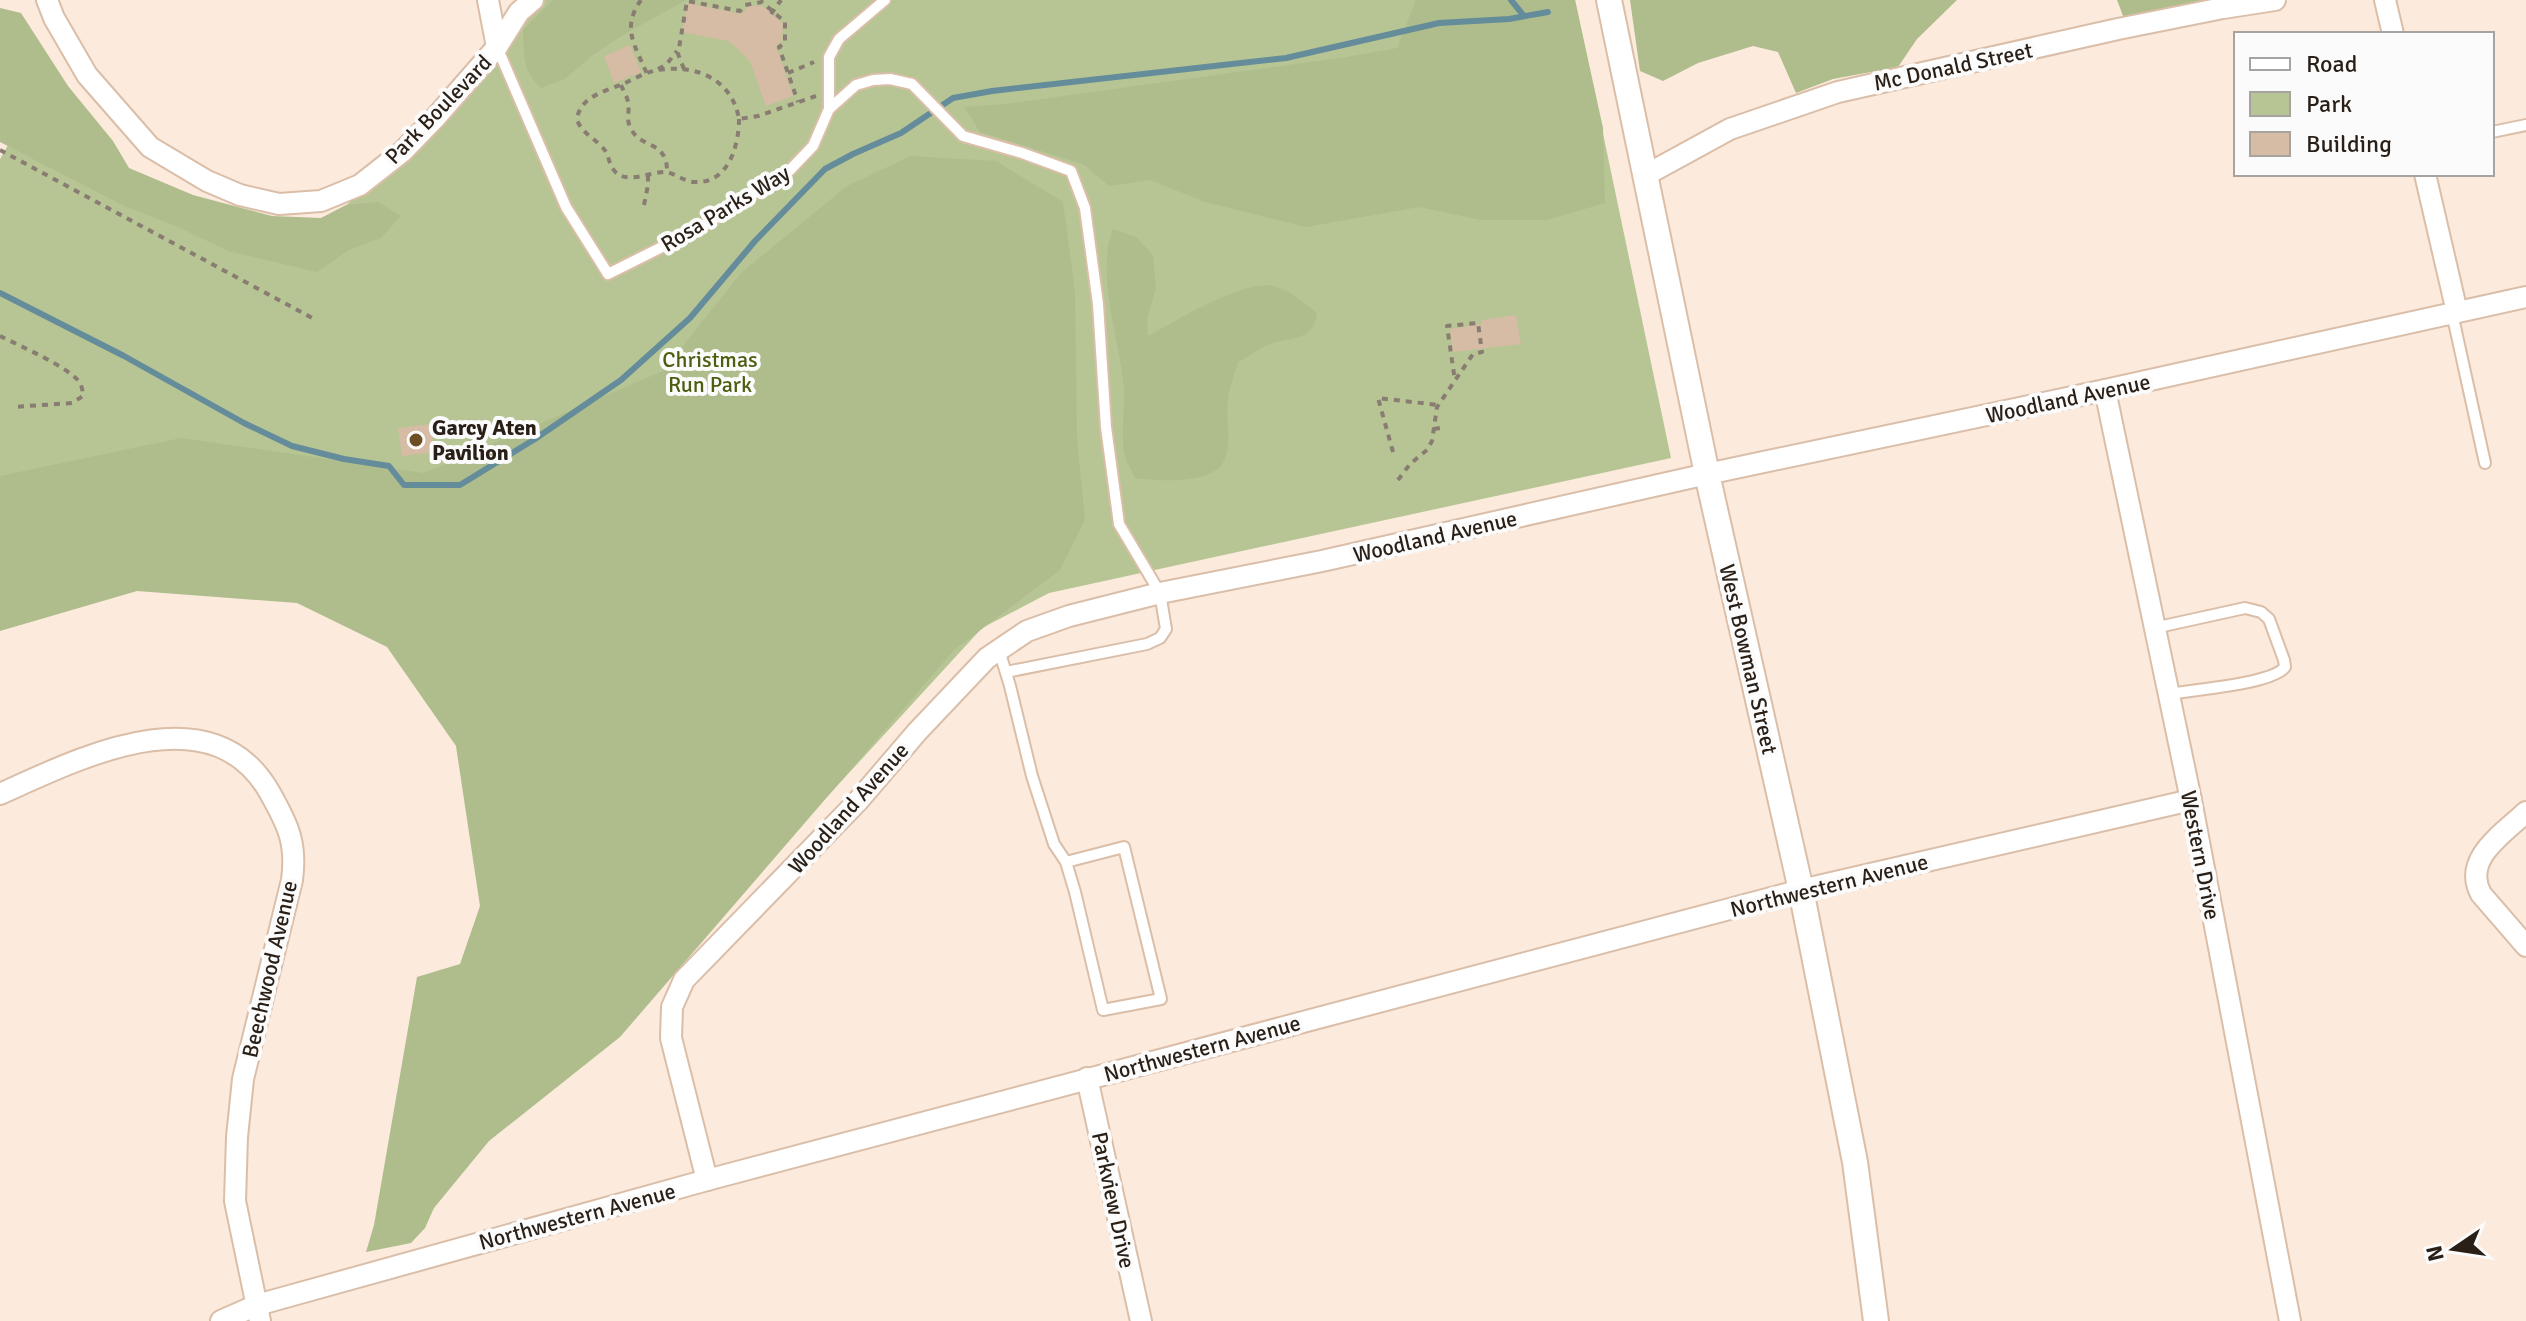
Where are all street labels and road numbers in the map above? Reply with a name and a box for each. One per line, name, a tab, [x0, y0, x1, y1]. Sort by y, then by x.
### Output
street label: Mc Donald Street	[1871, 36, 2035, 97]
street label: Park Boulevard	[379, 49, 497, 170]
street label: Rosa Parks Way	[656, 159, 795, 258]
street label: Woodland Avenue	[1983, 368, 2153, 429]
street label: Woodland Avenue	[1351, 505, 1520, 568]
street label: West Bowman Street	[1714, 561, 1784, 757]
street label: Woodland Avenue	[782, 737, 914, 880]
street label: Western Drive	[2175, 788, 2226, 922]
street label: Northwestern Avenue	[1727, 848, 1931, 923]
street label: Beechwood Avenue	[236, 878, 303, 1060]
street label: Northwestern Avenue	[1101, 1009, 1304, 1088]
street label: Parkview Drive	[1086, 1129, 1141, 1271]
street label: Northwestern Avenue	[476, 1177, 679, 1256]

